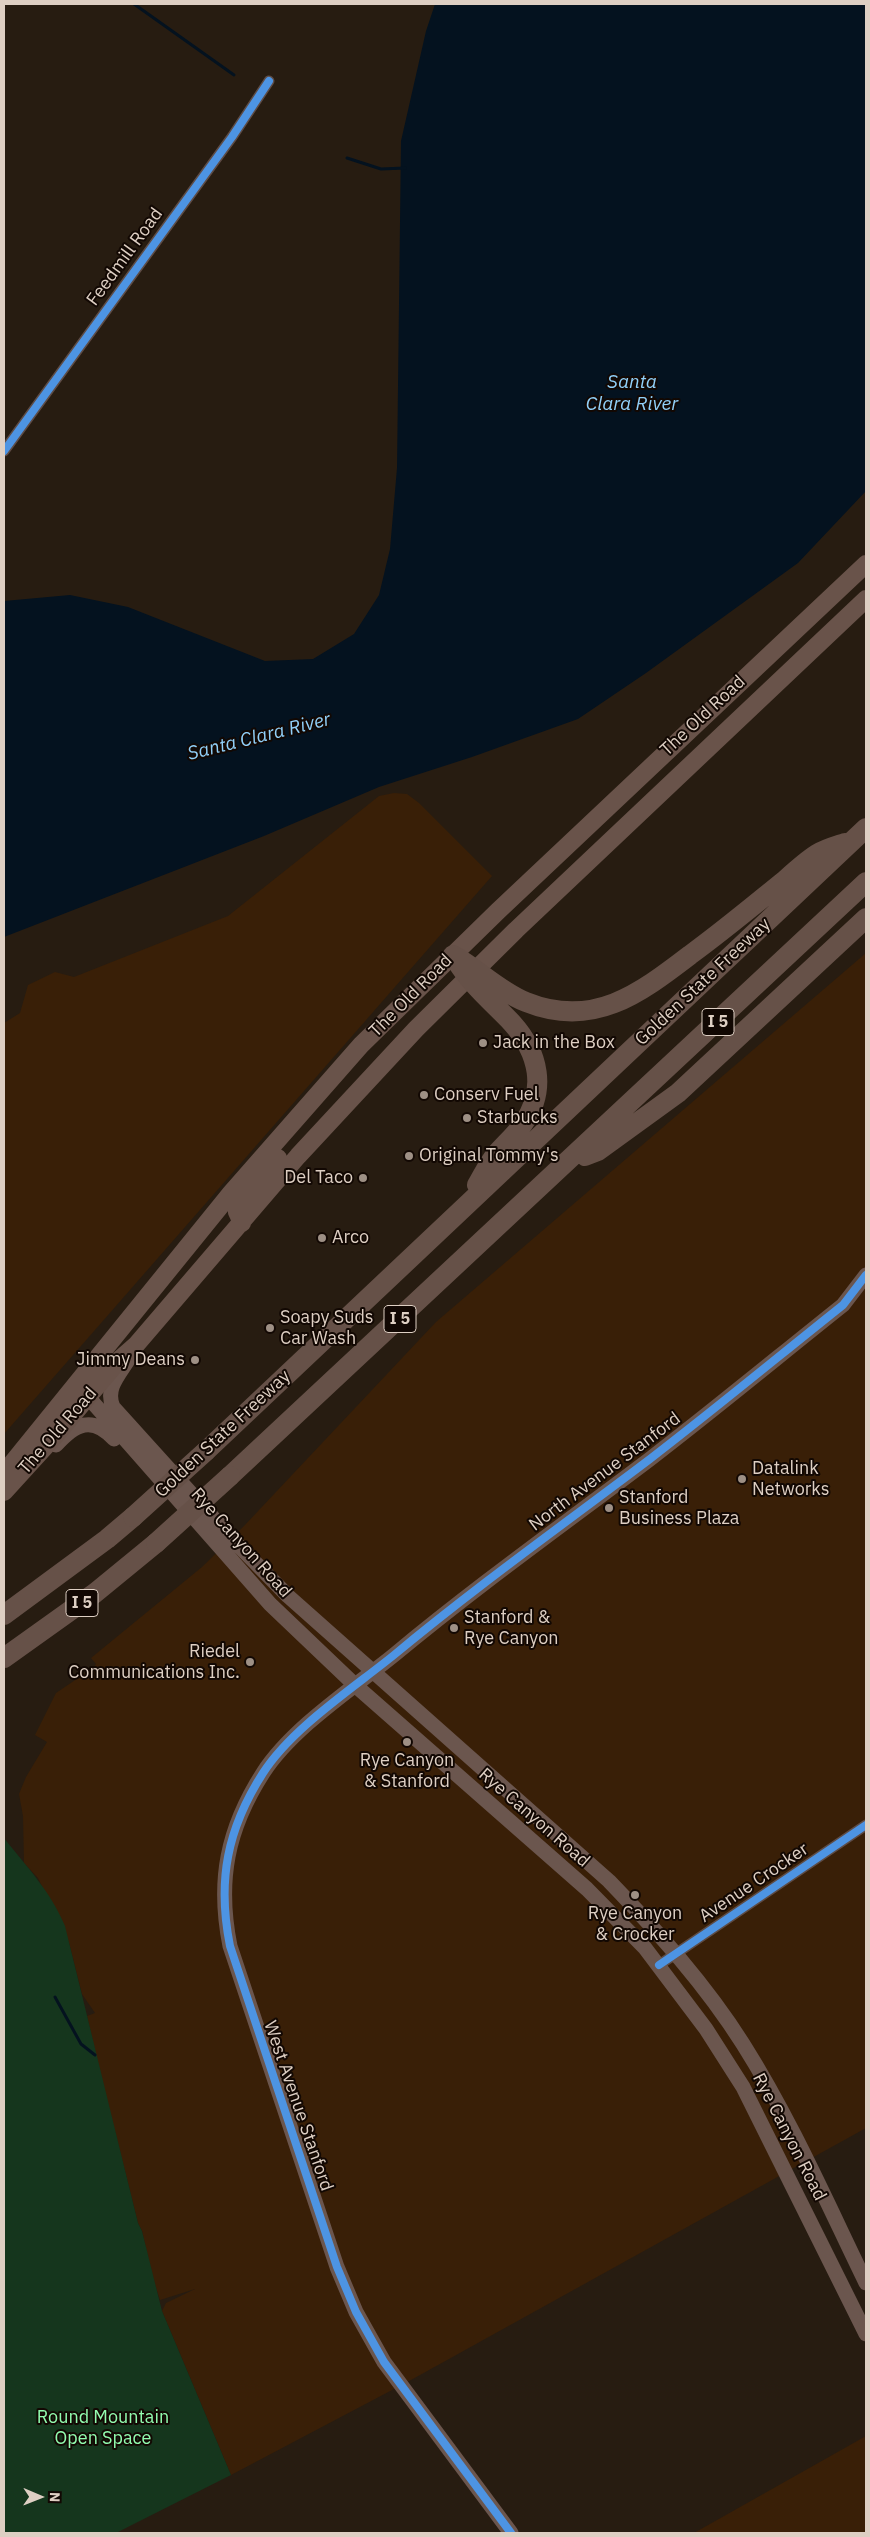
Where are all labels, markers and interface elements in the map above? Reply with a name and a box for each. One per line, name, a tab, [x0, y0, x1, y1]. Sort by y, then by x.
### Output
street label: Feedmill Road	[82, 204, 168, 310]
water label: Santa Clara River	[586, 372, 678, 416]
street label: The Old Road	[656, 671, 750, 761]
water label: Santa Clara River	[185, 708, 333, 766]
street label: Golden State Freeway	[631, 914, 775, 1050]
street label: The Old Road	[365, 950, 457, 1042]
road number: I 5	[702, 1009, 734, 1036]
place label: Jack in the Box	[493, 1032, 615, 1054]
marker: Jack in the Box	[477, 1037, 489, 1049]
place label: Conserv Fuel	[434, 1084, 539, 1106]
marker: Conserv Fuel	[418, 1089, 430, 1101]
place label: Starbucks	[477, 1107, 558, 1129]
marker: Starbucks	[461, 1112, 473, 1124]
place label: Original Tommy's	[419, 1145, 559, 1167]
marker: Original Tommy's	[403, 1150, 415, 1162]
place label: Del Taco	[284, 1167, 353, 1189]
marker: Del Taco	[357, 1172, 369, 1184]
place label: Arco	[332, 1227, 369, 1249]
marker: Arco	[316, 1232, 328, 1244]
road number: I 5	[384, 1306, 416, 1332]
place label: Soapy Suds Car Wash	[280, 1307, 374, 1350]
marker: Soapy Suds Car Wash	[264, 1322, 276, 1334]
place label: Jimmy Deans	[76, 1349, 185, 1371]
marker: Jimmy Deans	[189, 1354, 201, 1366]
street label: Golden State Freeway	[151, 1366, 295, 1502]
street label: The Old Road	[14, 1383, 102, 1479]
street label: North Avenue Stanford	[525, 1408, 685, 1536]
place label: Datalink Networks	[752, 1458, 829, 1500]
marker: Datalink Networks	[736, 1473, 748, 1485]
street label: Rye Canyon Road	[186, 1484, 296, 1602]
place label: Stanford Business Plaza	[619, 1487, 739, 1530]
marker: Stanford Business Plaza	[603, 1502, 615, 1514]
road number: I 5	[66, 1590, 98, 1616]
place label: Stanford & Rye Canyon	[464, 1607, 559, 1650]
marker: Stanford & Rye Canyon	[448, 1622, 460, 1634]
place label: Riedel Communications Inc.	[68, 1641, 240, 1684]
marker: Riedel Communications Inc.	[244, 1656, 256, 1668]
marker: Rye Canyon & Stanford	[401, 1736, 413, 1748]
place label: Rye Canyon & Stanford	[360, 1750, 454, 1792]
street label: Rye Canyon Road	[474, 1764, 594, 1872]
street label: Avenue Crocker	[695, 1839, 813, 1927]
marker: Rye Canyon & Crocker	[629, 1889, 641, 1901]
place label: Rye Canyon & Crocker	[588, 1903, 682, 1946]
street label: West Avenue Stanford	[259, 2018, 337, 2194]
street label: Rye Canyon Road	[748, 2070, 830, 2204]
park label: Round Mountain Open Space	[37, 2407, 169, 2450]
north arrow	[15, 2472, 65, 2522]
text: N	[46, 2492, 64, 2502]

